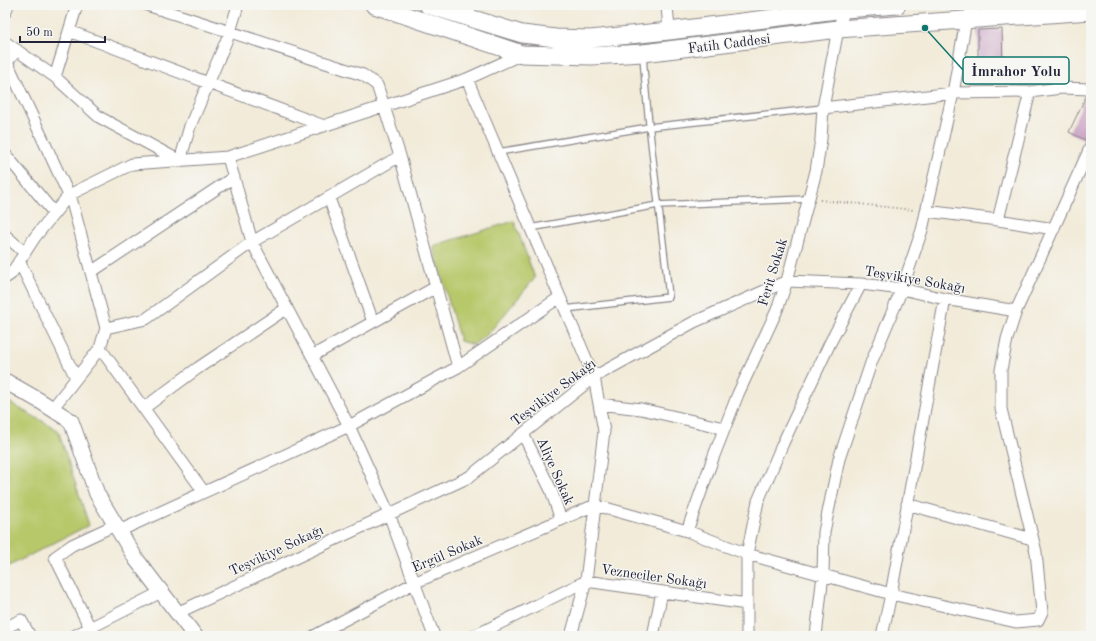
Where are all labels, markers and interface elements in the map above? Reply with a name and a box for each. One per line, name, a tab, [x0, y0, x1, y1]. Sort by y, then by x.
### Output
scale bar	[20, 18, 105, 44]
text: 50 m	[26, 26, 53, 39]
street label: Fatih Caddesi	[687, 32, 771, 56]
callout: İmrahor Yolu	[963, 57, 1069, 84]
text: İmrahor Yolu	[971, 63, 1061, 80]
street label: Ferit Sokak	[756, 237, 790, 308]
street label: Teşvikiye Sokağı	[863, 264, 967, 296]
street label: Teşvikiye Sokağı	[509, 356, 599, 429]
street label: Aliye Sokak	[534, 435, 576, 507]
street label: Teşvikiye Sokağı	[227, 523, 326, 579]
street label: Ergül Sokak	[410, 533, 485, 575]
street label: Vezneciler Sokağı	[600, 563, 708, 591]

